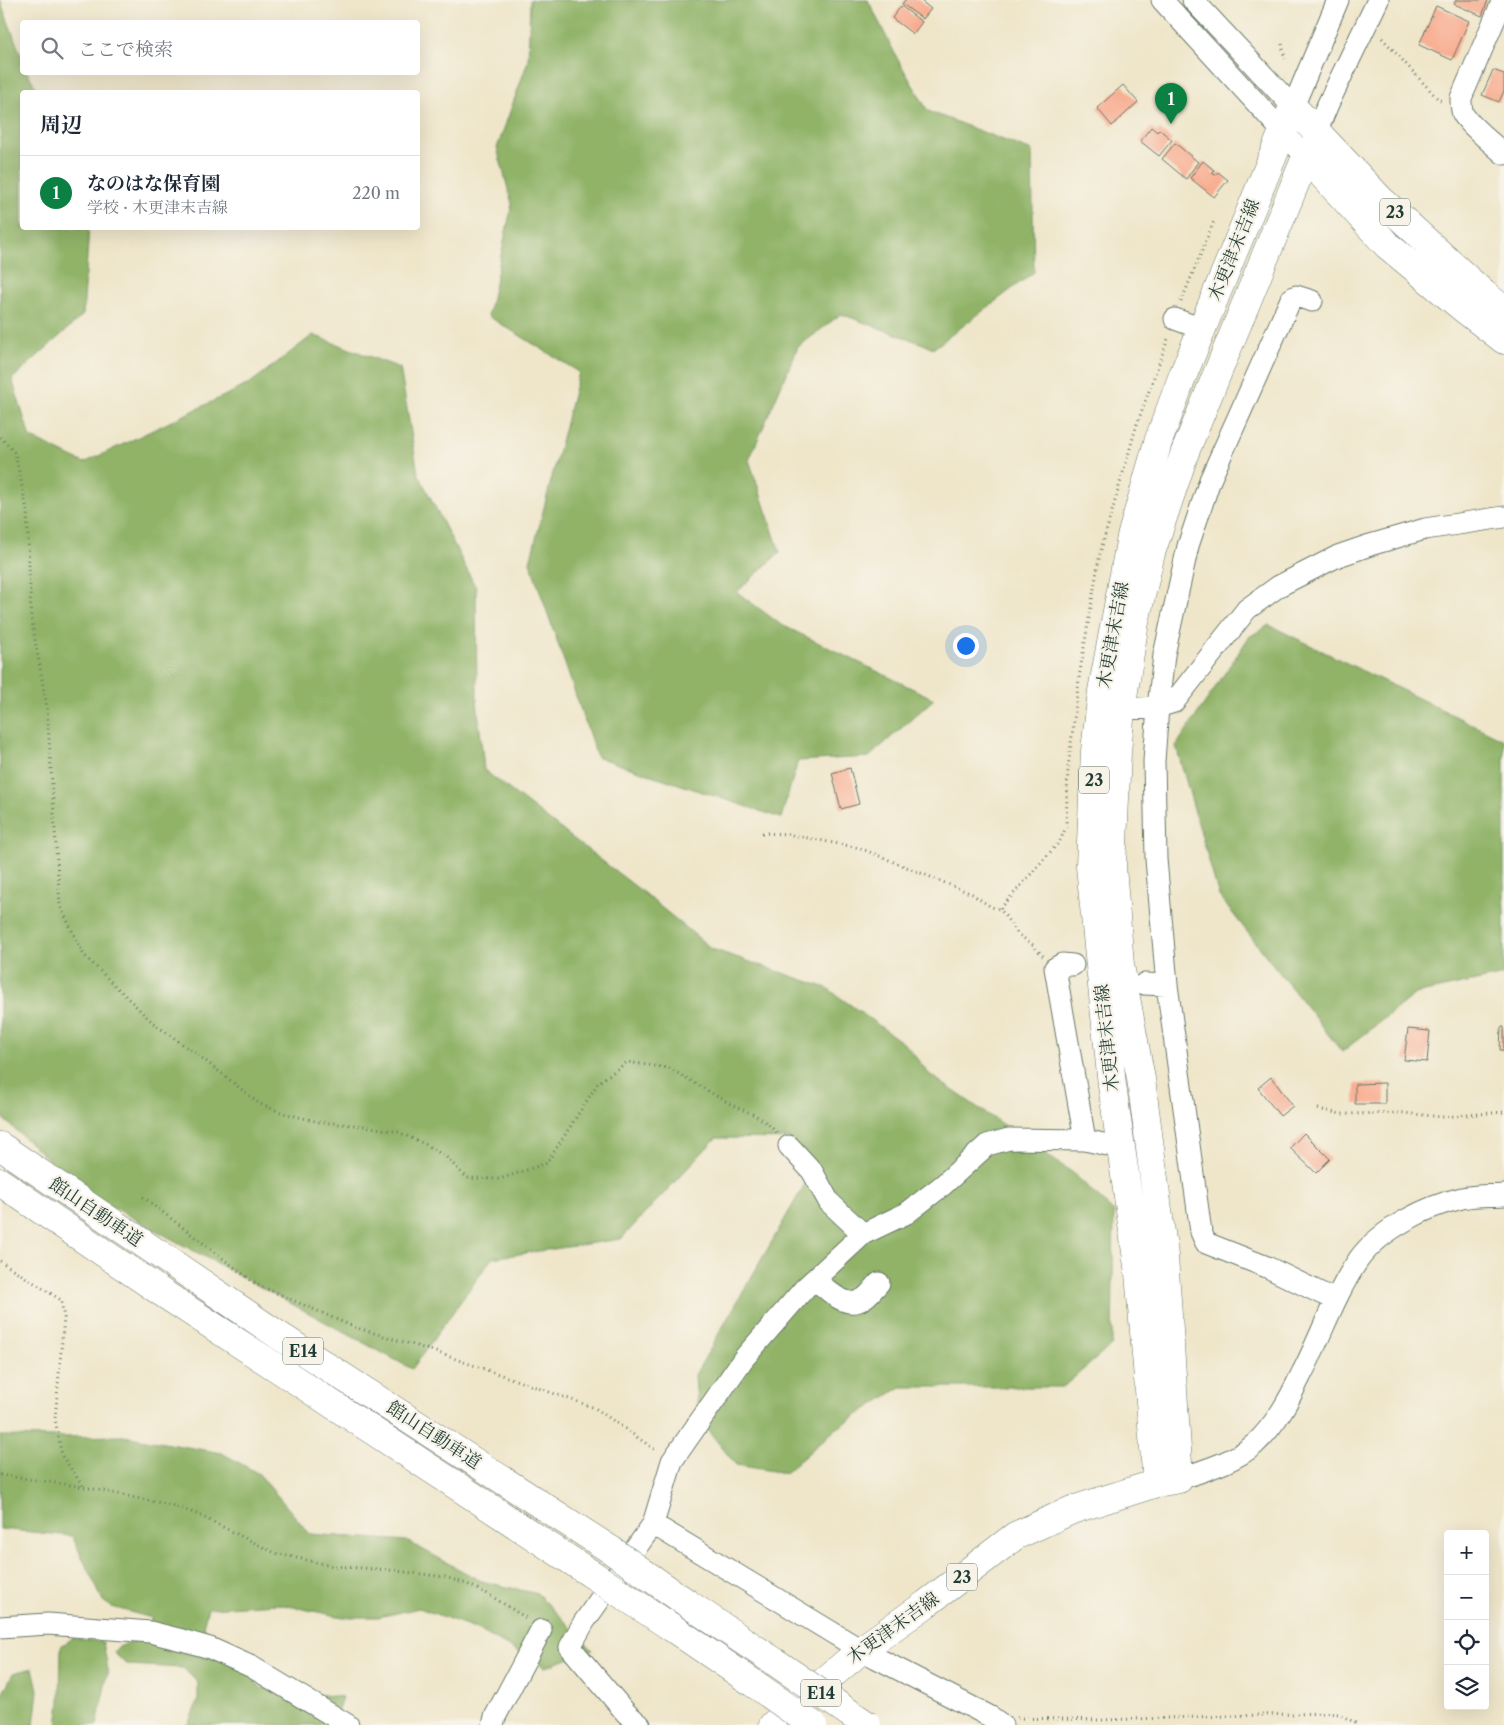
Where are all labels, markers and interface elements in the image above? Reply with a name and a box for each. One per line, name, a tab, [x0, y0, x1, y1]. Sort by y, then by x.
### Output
search box	[20, 20, 420, 75]
icon: search	[38, 34, 66, 62]
text: ここで検索	[78, 38, 173, 61]
pin: 1	[1155, 83, 1187, 124]
text: 周辺	[40, 112, 82, 137]
text: なのはな保育園	[87, 172, 220, 195]
text: 1	[52, 183, 60, 203]
text: 220 m	[352, 183, 400, 203]
street label: 木更津末吉線	[1204, 196, 1264, 304]
text: 学校 · 木更津末吉線	[87, 197, 228, 217]
road number: 23	[1380, 198, 1410, 226]
street label: 木更津末吉線	[1093, 580, 1133, 690]
your location	[953, 633, 979, 659]
road number: 23	[1079, 766, 1109, 794]
street label: 木更津末吉線	[1090, 983, 1124, 1093]
street label: 館山自動車道	[45, 1173, 147, 1251]
road number: E14	[283, 1338, 323, 1364]
street label: 館山自動車道	[383, 1396, 485, 1474]
map controls	[1444, 1530, 1489, 1710]
button: +	[1444, 1530, 1489, 1575]
road number: 23	[947, 1564, 977, 1590]
button: −	[1444, 1575, 1489, 1620]
street label: 木更津末吉線	[843, 1587, 943, 1669]
button: locate	[1444, 1620, 1489, 1665]
button: layers	[1444, 1665, 1489, 1710]
road number: E14	[801, 1680, 841, 1706]

